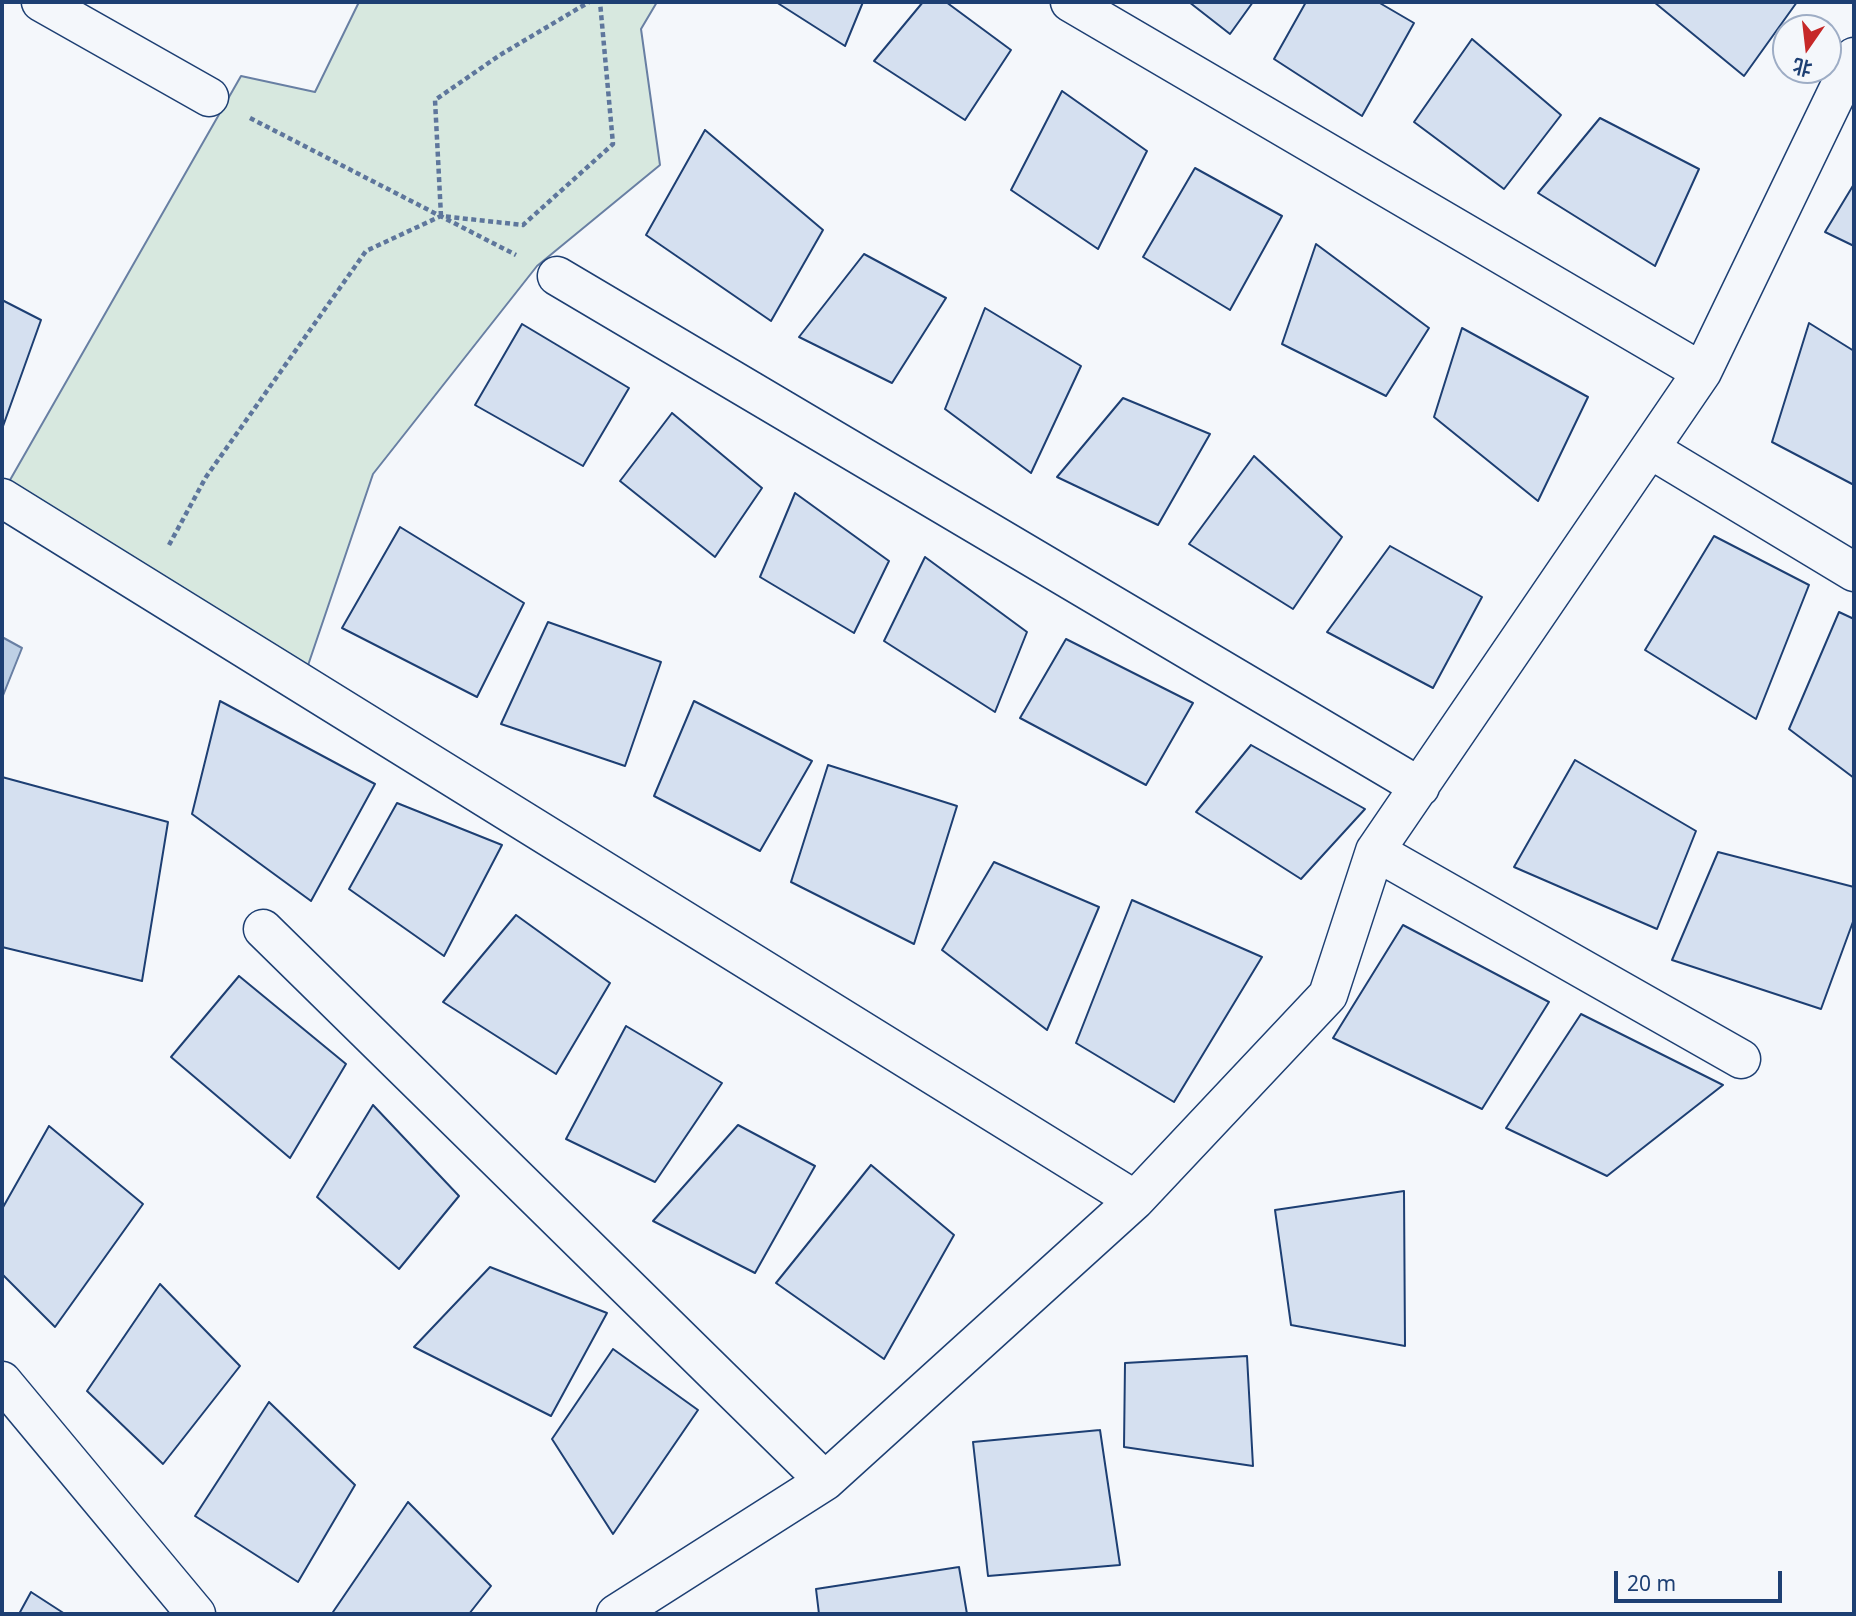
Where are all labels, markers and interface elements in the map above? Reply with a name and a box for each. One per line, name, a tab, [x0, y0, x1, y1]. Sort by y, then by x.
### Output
north arrow	[1772, 14, 1842, 84]
text: 北	[1790, 53, 1815, 82]
scale bar	[1618, 1556, 1786, 1600]
text: 20 m	[1627, 1569, 1676, 1597]

